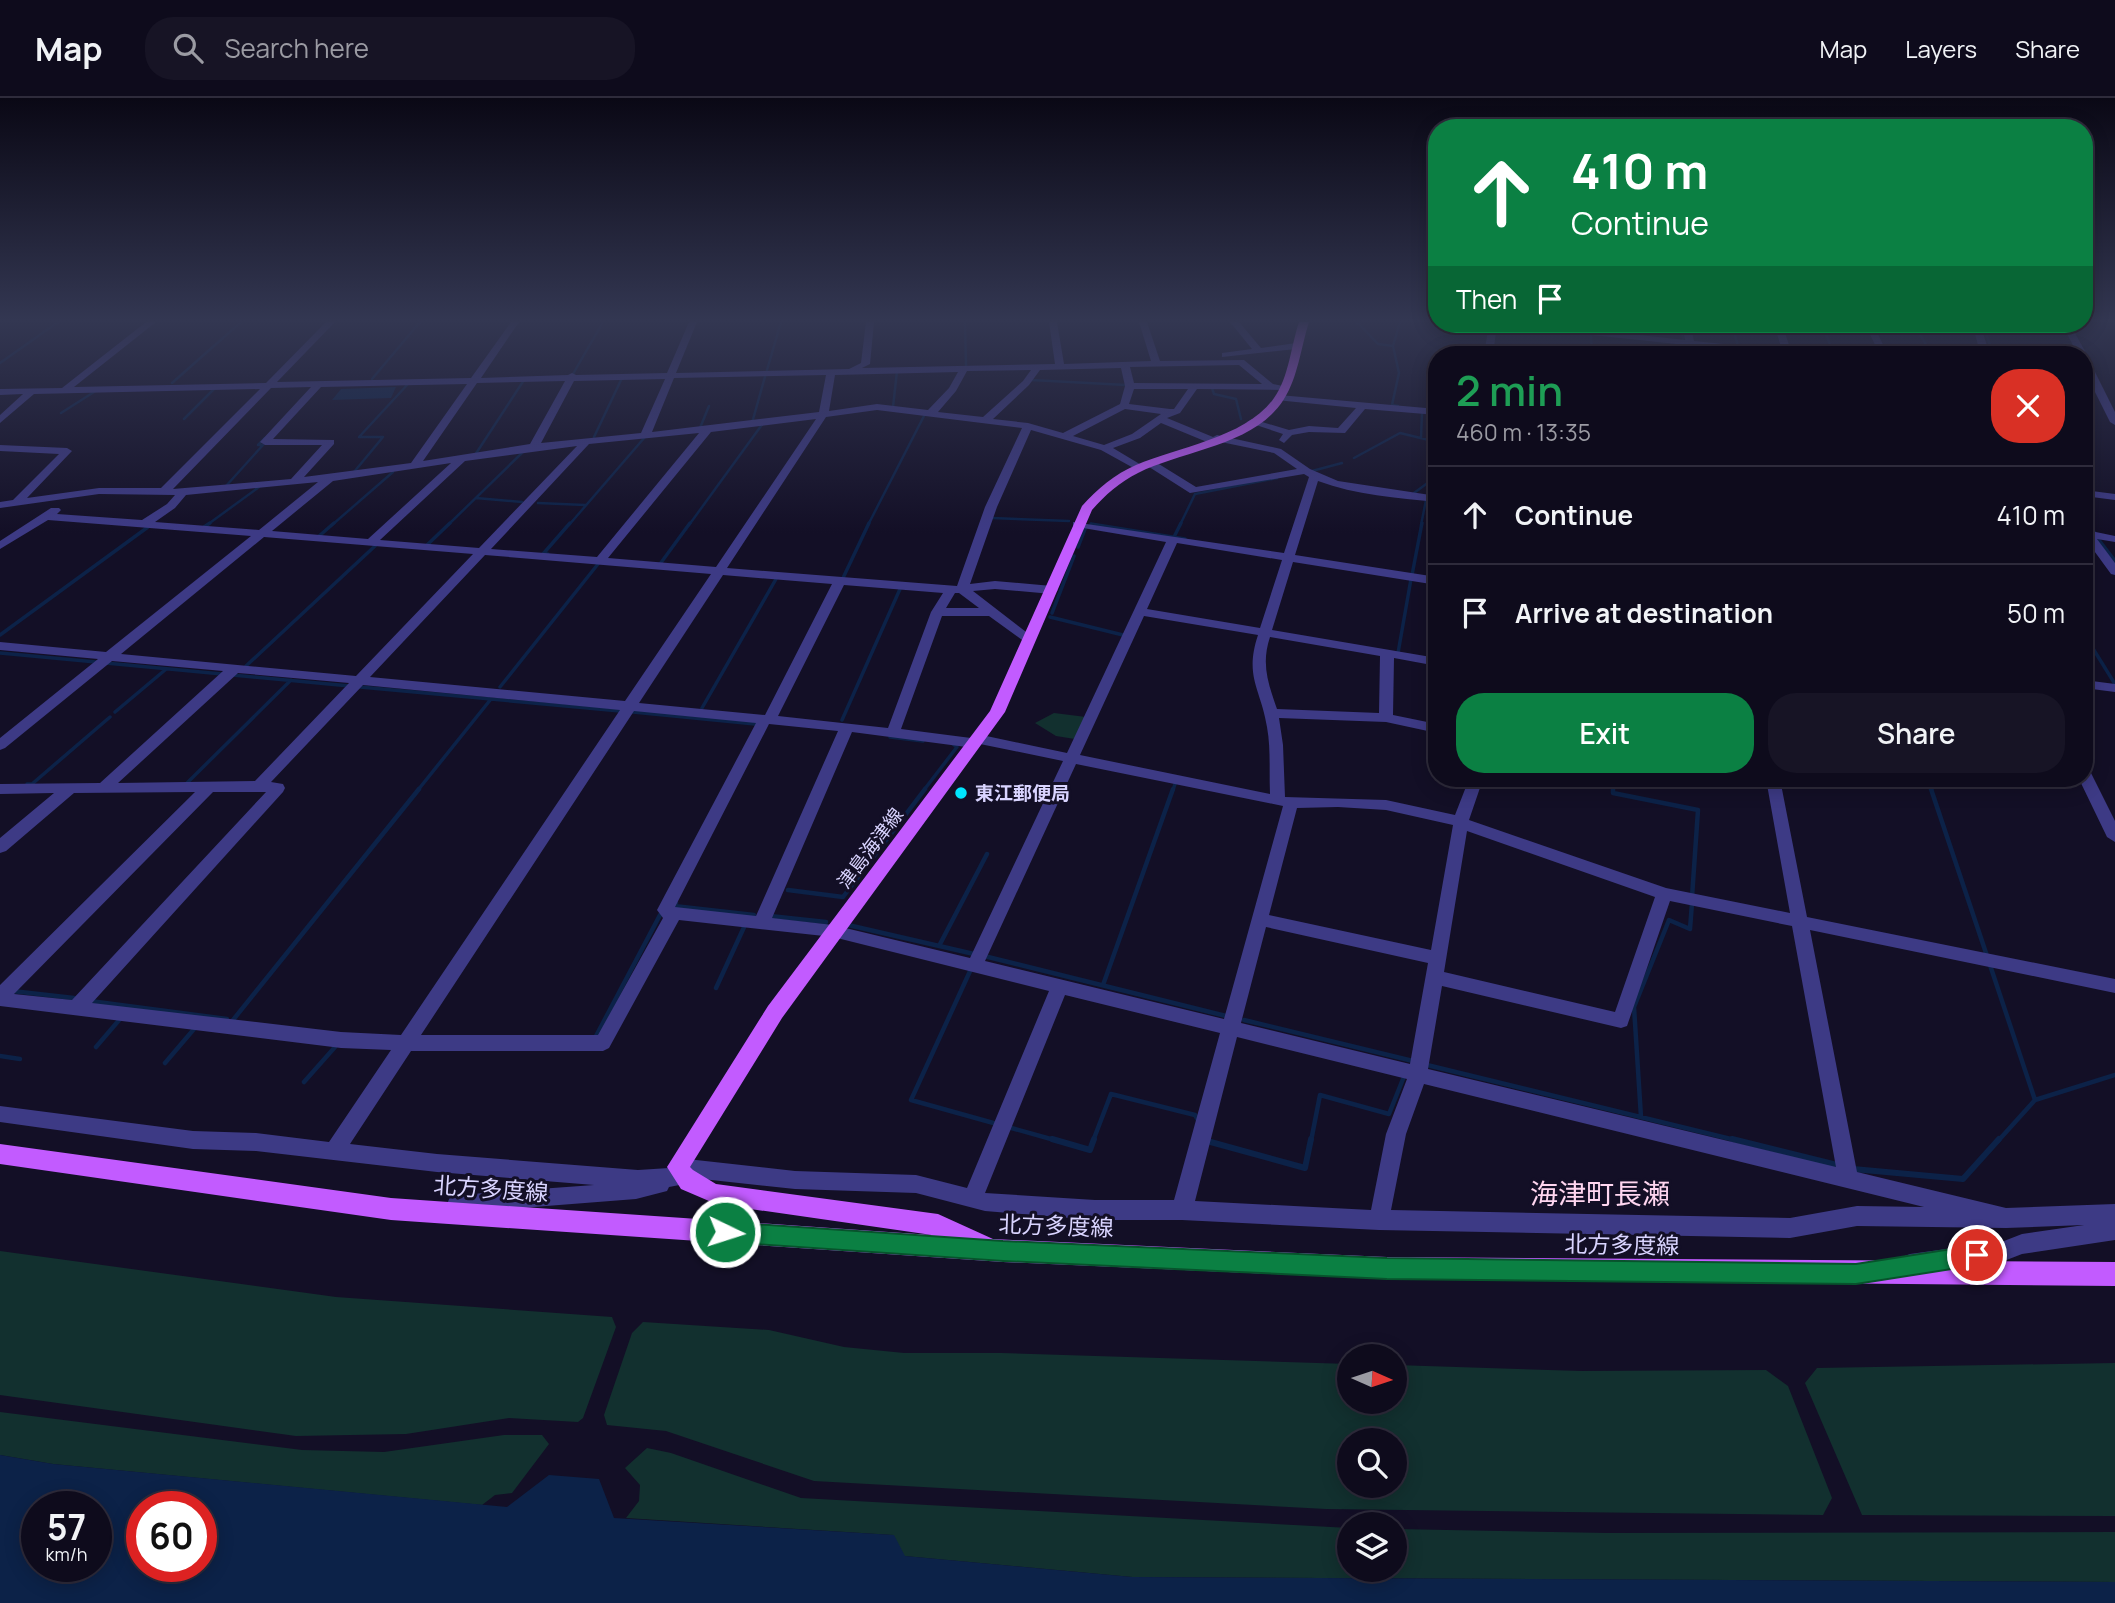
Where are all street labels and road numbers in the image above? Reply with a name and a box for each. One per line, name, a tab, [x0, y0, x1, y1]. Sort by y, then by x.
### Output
street label: 津島海津線	[831, 802, 909, 894]
street label: 北方多度線	[433, 1168, 550, 1208]
street label: 北方多度線	[998, 1207, 1114, 1243]
street label: 北方多度線	[1564, 1227, 1680, 1261]

